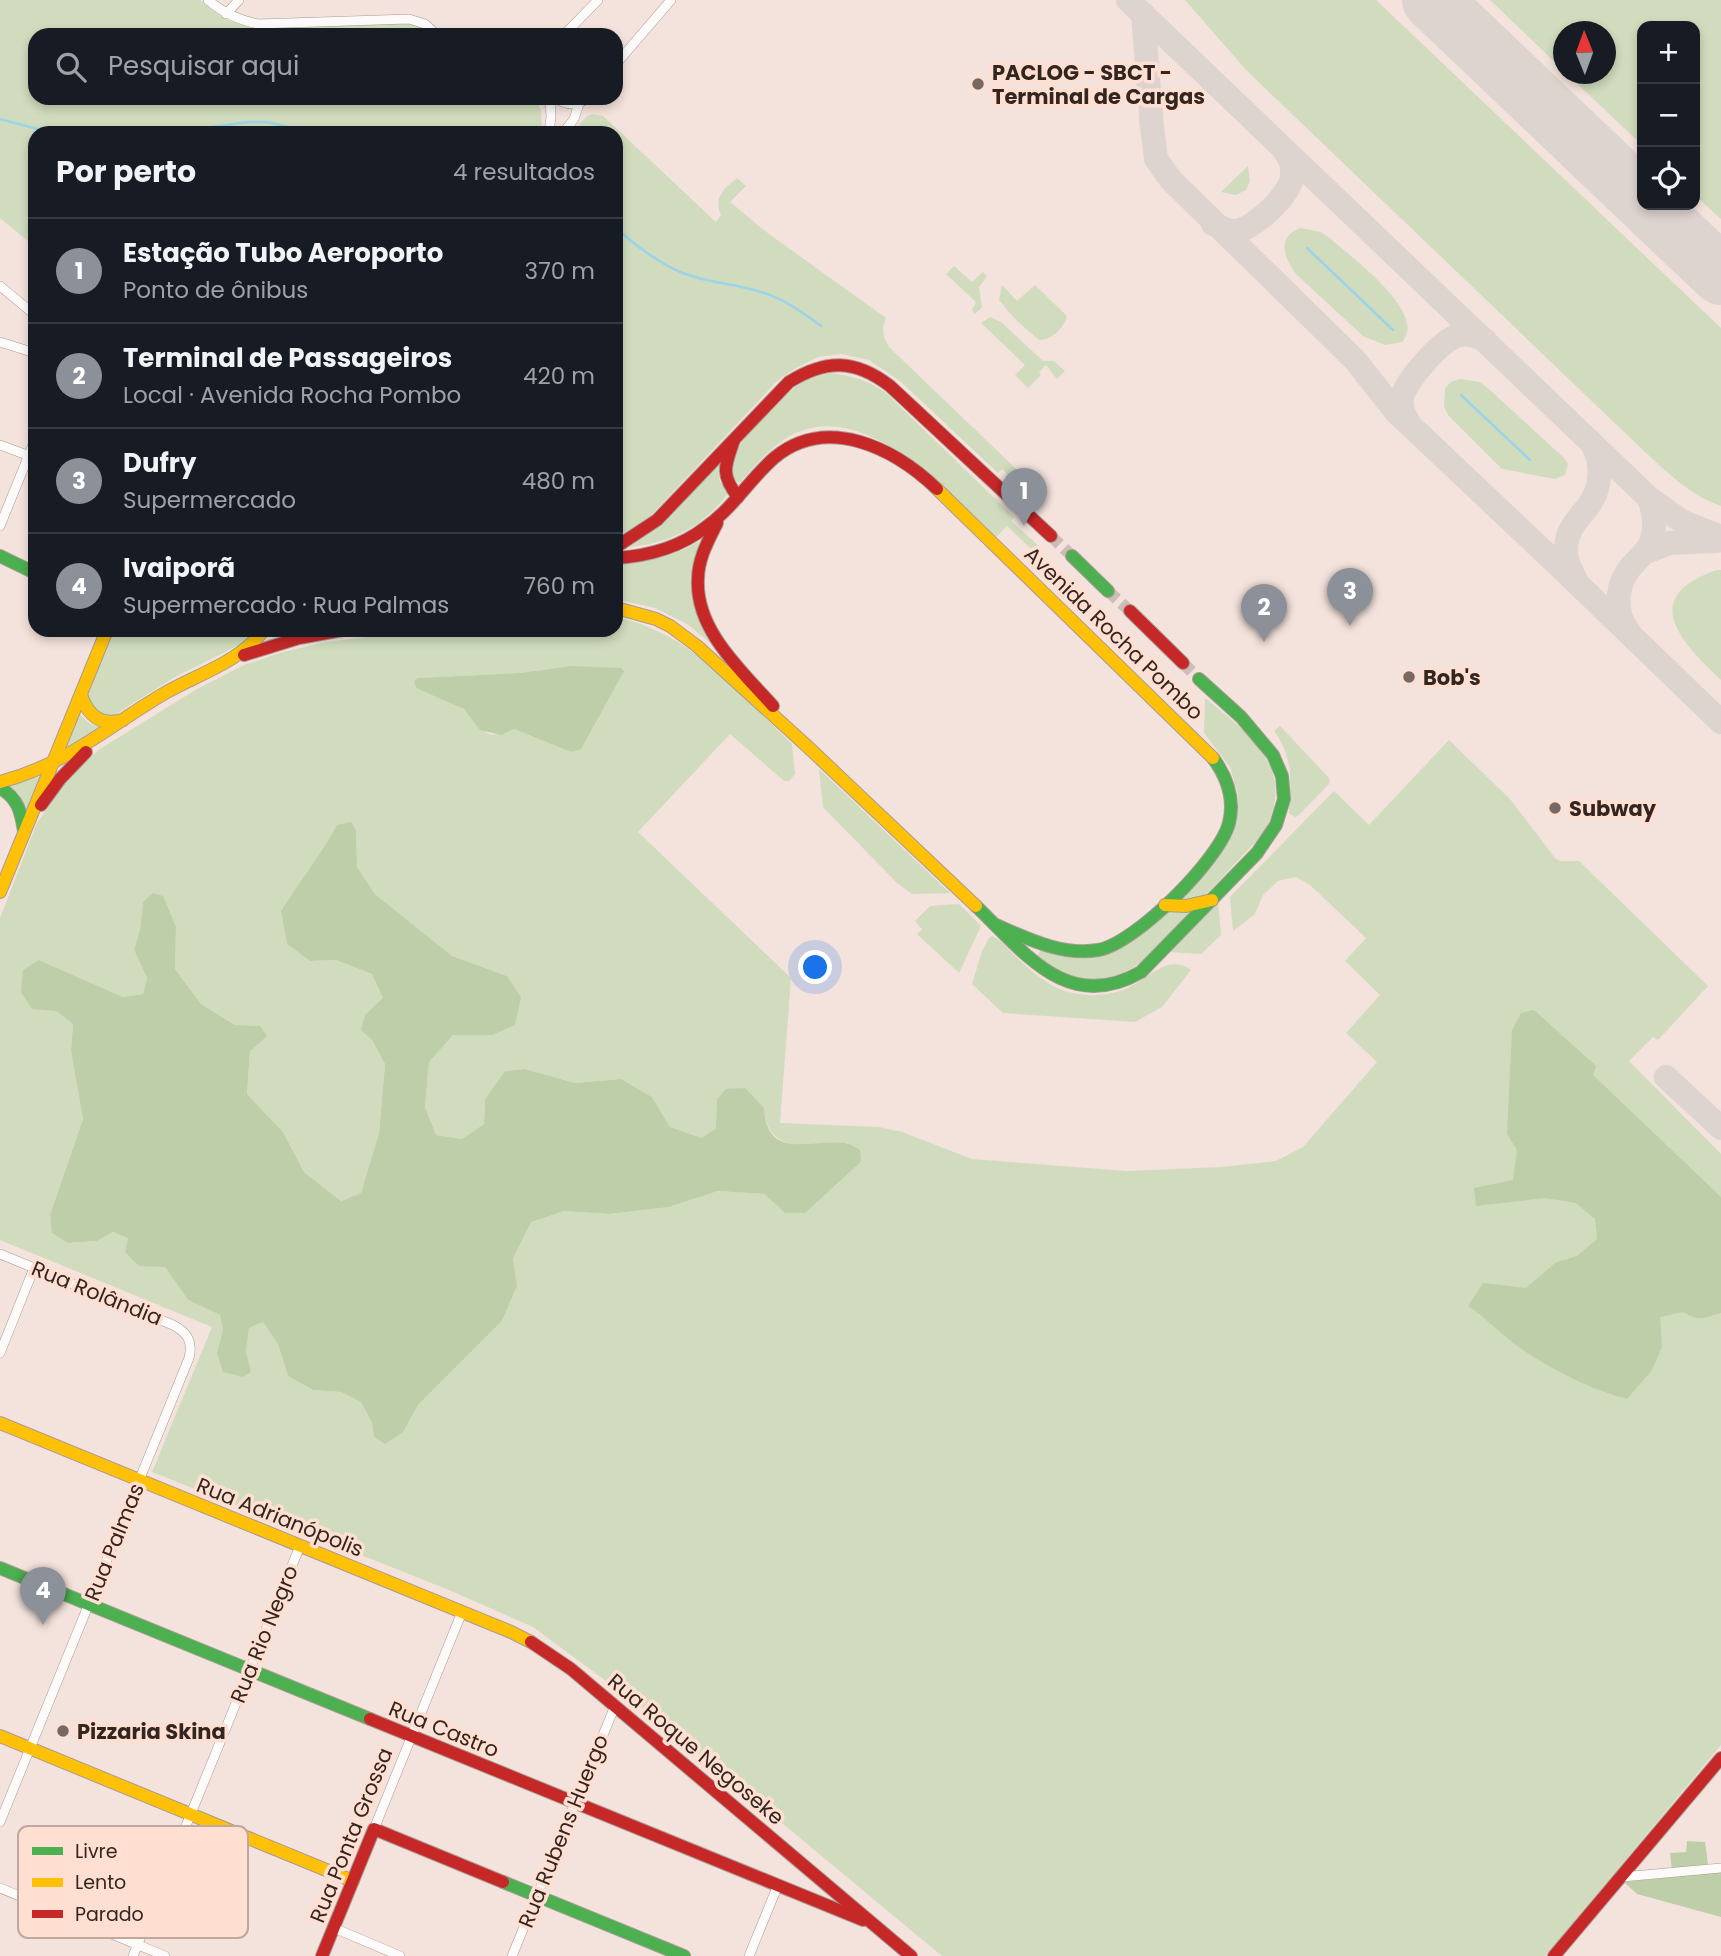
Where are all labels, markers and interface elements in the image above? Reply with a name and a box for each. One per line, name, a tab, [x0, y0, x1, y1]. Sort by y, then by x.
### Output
north arrow	[1553, 21, 1616, 84]
map controls	[1637, 21, 1700, 210]
button: +	[1637, 21, 1700, 84]
search box	[28, 28, 623, 105]
icon: search	[52, 48, 90, 86]
text: Pesquisar aqui	[108, 48, 299, 84]
place label: PACLOG - SBCT - Terminal de Cargas	[992, 58, 1205, 111]
marker: PACLOG - SBCT - Terminal de Cargas	[970, 76, 986, 92]
button: −	[1637, 84, 1700, 147]
button: locate	[1637, 147, 1700, 210]
text: Por perto	[56, 150, 196, 193]
text: 4 resultados	[453, 156, 595, 188]
text: Estação Tubo Aeroporto	[123, 235, 443, 271]
text: 1	[75, 255, 83, 287]
text: 370 m	[525, 255, 595, 287]
text: Ponto de ônibus	[123, 274, 308, 306]
text: Terminal de Passageiros	[123, 340, 452, 376]
text: 2	[72, 360, 86, 392]
text: 420 m	[523, 360, 595, 392]
text: Local · Avenida Rocha Pombo	[123, 379, 461, 411]
text: Dufry	[123, 445, 196, 481]
text: 3	[72, 465, 86, 497]
text: 480 m	[522, 465, 595, 497]
pin: 1	[1001, 468, 1047, 526]
text: Supermercado	[123, 484, 296, 516]
street label: Avenida Rocha Pombo	[1018, 540, 1210, 726]
text: Ivaiporã	[123, 550, 235, 586]
pin: 3	[1327, 568, 1373, 626]
text: 4	[71, 570, 87, 602]
text: 760 m	[524, 570, 595, 602]
pin: 2	[1241, 584, 1287, 642]
text: Supermercado · Rua Palmas	[123, 589, 449, 621]
place label: Bob's	[1423, 663, 1481, 692]
marker: Bob's	[1401, 669, 1417, 685]
place label: Subway	[1569, 794, 1657, 823]
marker: Subway	[1547, 800, 1563, 816]
your location	[798, 950, 832, 984]
street label: Rua Rolândia	[27, 1254, 167, 1332]
street label: Rua Adrianópolis	[192, 1470, 368, 1564]
street label: Rua Palmas	[77, 1479, 151, 1605]
street label: Rua Rio Negro	[223, 1561, 305, 1707]
pin: 4	[20, 1567, 66, 1625]
street label: Rua Roque Negoseke	[602, 1667, 790, 1831]
street label: Rua Castro	[385, 1694, 503, 1764]
place label: Pizzaria Skina	[77, 1717, 226, 1746]
marker: Pizzaria Skina	[55, 1723, 71, 1739]
street label: Rua Rubens Huergo	[511, 1730, 615, 1932]
street label: Rua Ponta Grossa	[303, 1743, 399, 1927]
legend	[18, 1826, 248, 1938]
text: Livre	[75, 1838, 117, 1865]
text: Lento	[75, 1869, 126, 1896]
text: Parado	[75, 1901, 144, 1928]

